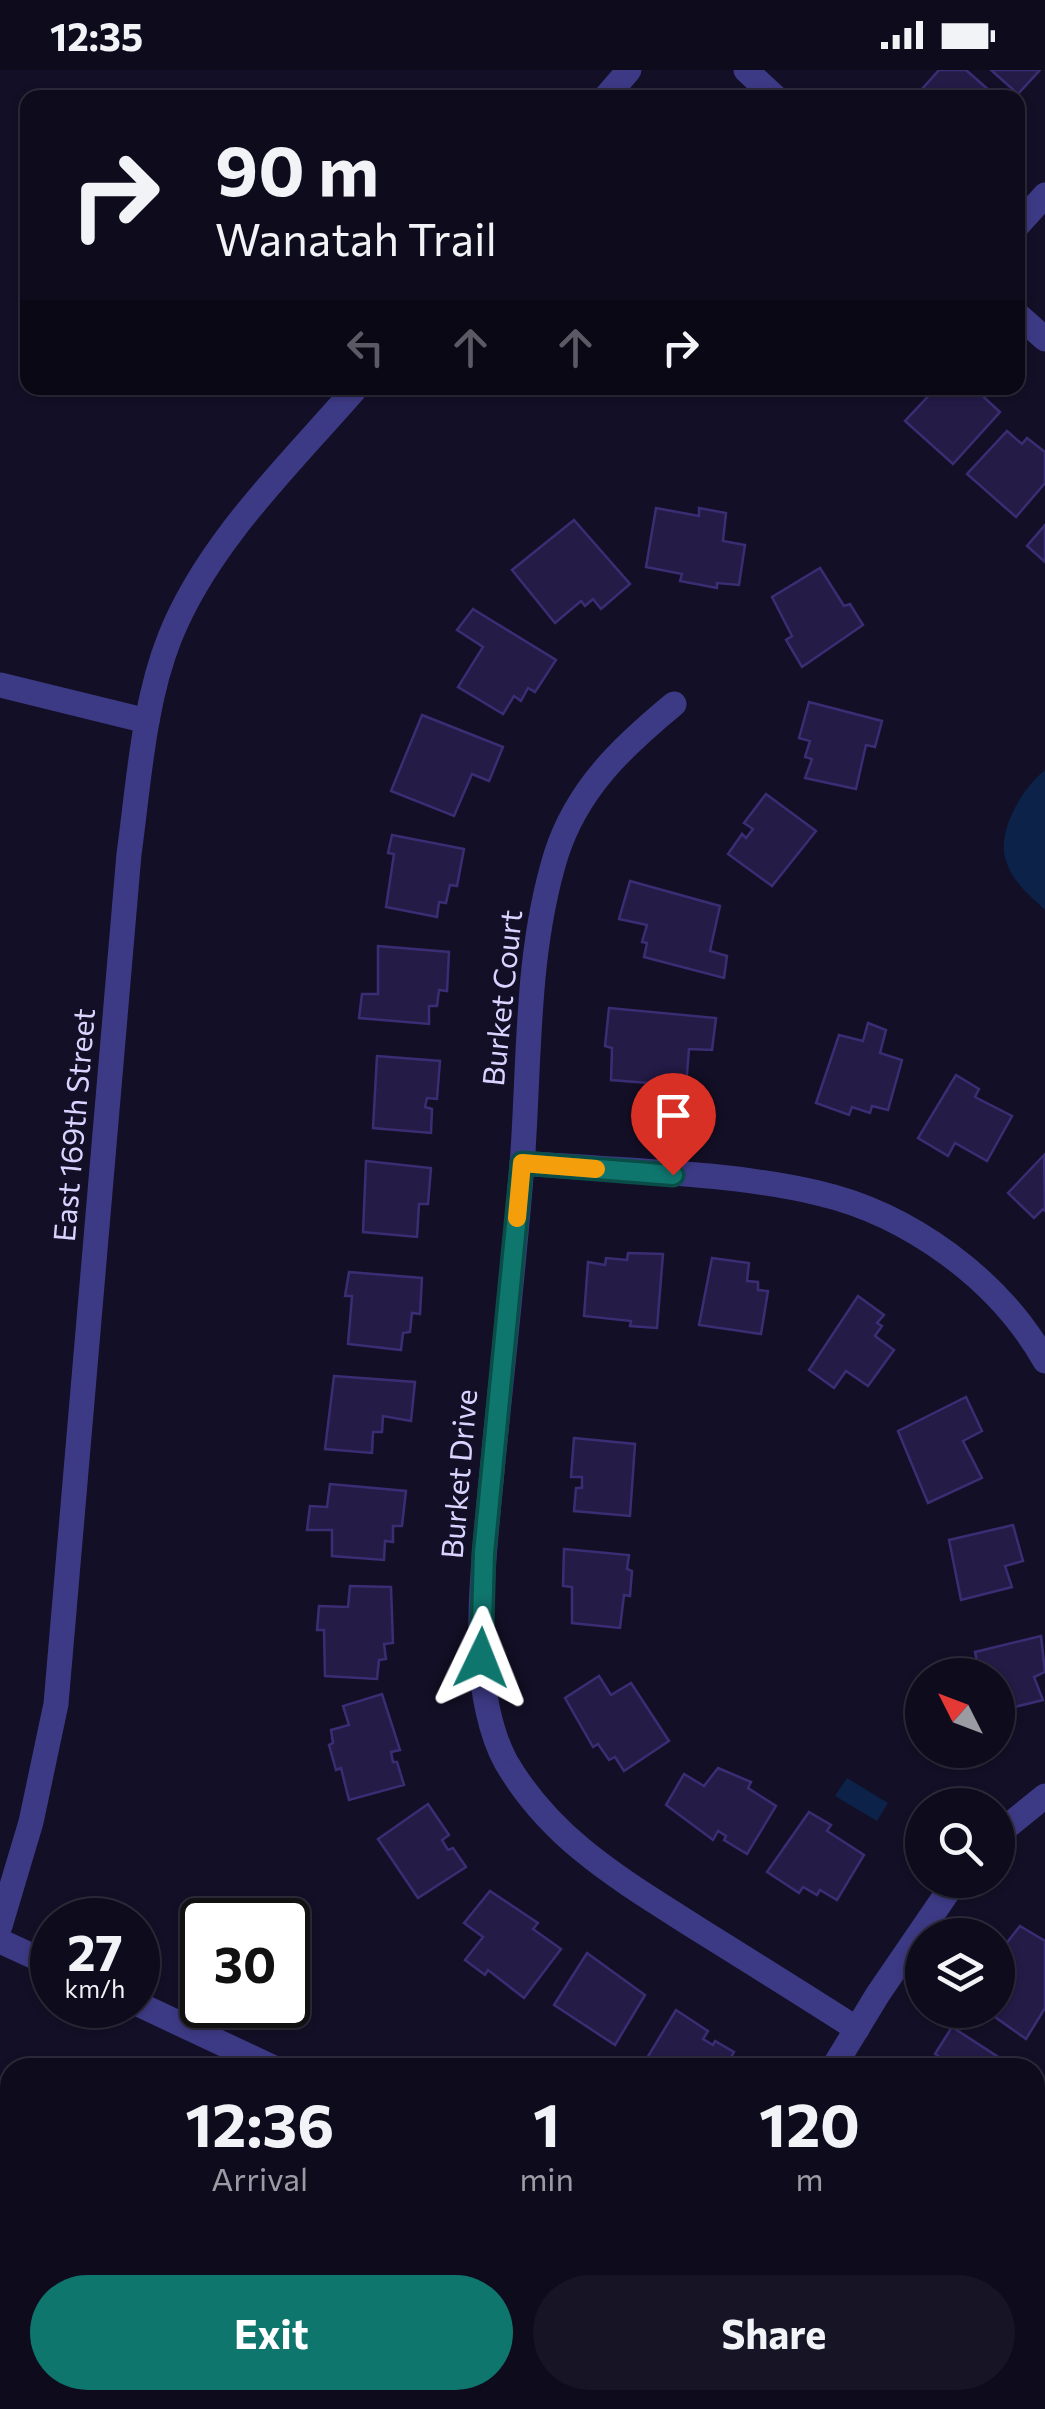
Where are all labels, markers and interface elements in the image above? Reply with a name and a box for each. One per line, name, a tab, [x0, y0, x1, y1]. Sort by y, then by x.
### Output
text: 12:35	[50, 12, 143, 59]
text: 90 m	[215, 125, 379, 210]
icon: right	[50, 130, 180, 260]
text: Wanatah Trail	[215, 210, 497, 265]
icon: left	[338, 320, 393, 375]
icon: ahead	[443, 320, 498, 375]
icon: ahead	[548, 320, 603, 375]
icon: right	[653, 320, 708, 375]
street label: Burket Court	[473, 908, 528, 1088]
street label: East 169th Street	[44, 1007, 101, 1243]
pin	[631, 1073, 716, 1176]
icon: arrive	[646, 1088, 701, 1143]
street label: Burket Drive	[432, 1388, 483, 1560]
position arrow	[429, 1606, 533, 1710]
north arrow	[905, 1658, 1015, 1768]
map controls	[905, 1658, 1015, 2028]
button: search	[905, 1788, 1015, 1898]
speed limit sign: 30	[180, 1898, 310, 2028]
button: layers	[905, 1918, 1015, 2028]
text: 27	[67, 1920, 123, 1981]
text: km/h	[65, 1973, 125, 2003]
text: 12:36	[185, 2086, 334, 2159]
text: 1	[533, 2086, 560, 2159]
text: 120	[759, 2086, 860, 2159]
text: Arrival	[211, 2158, 308, 2198]
text: min	[519, 2158, 574, 2198]
text: m	[795, 2158, 823, 2198]
button: Exit	[30, 2275, 513, 2390]
button: Share	[533, 2275, 1015, 2390]

